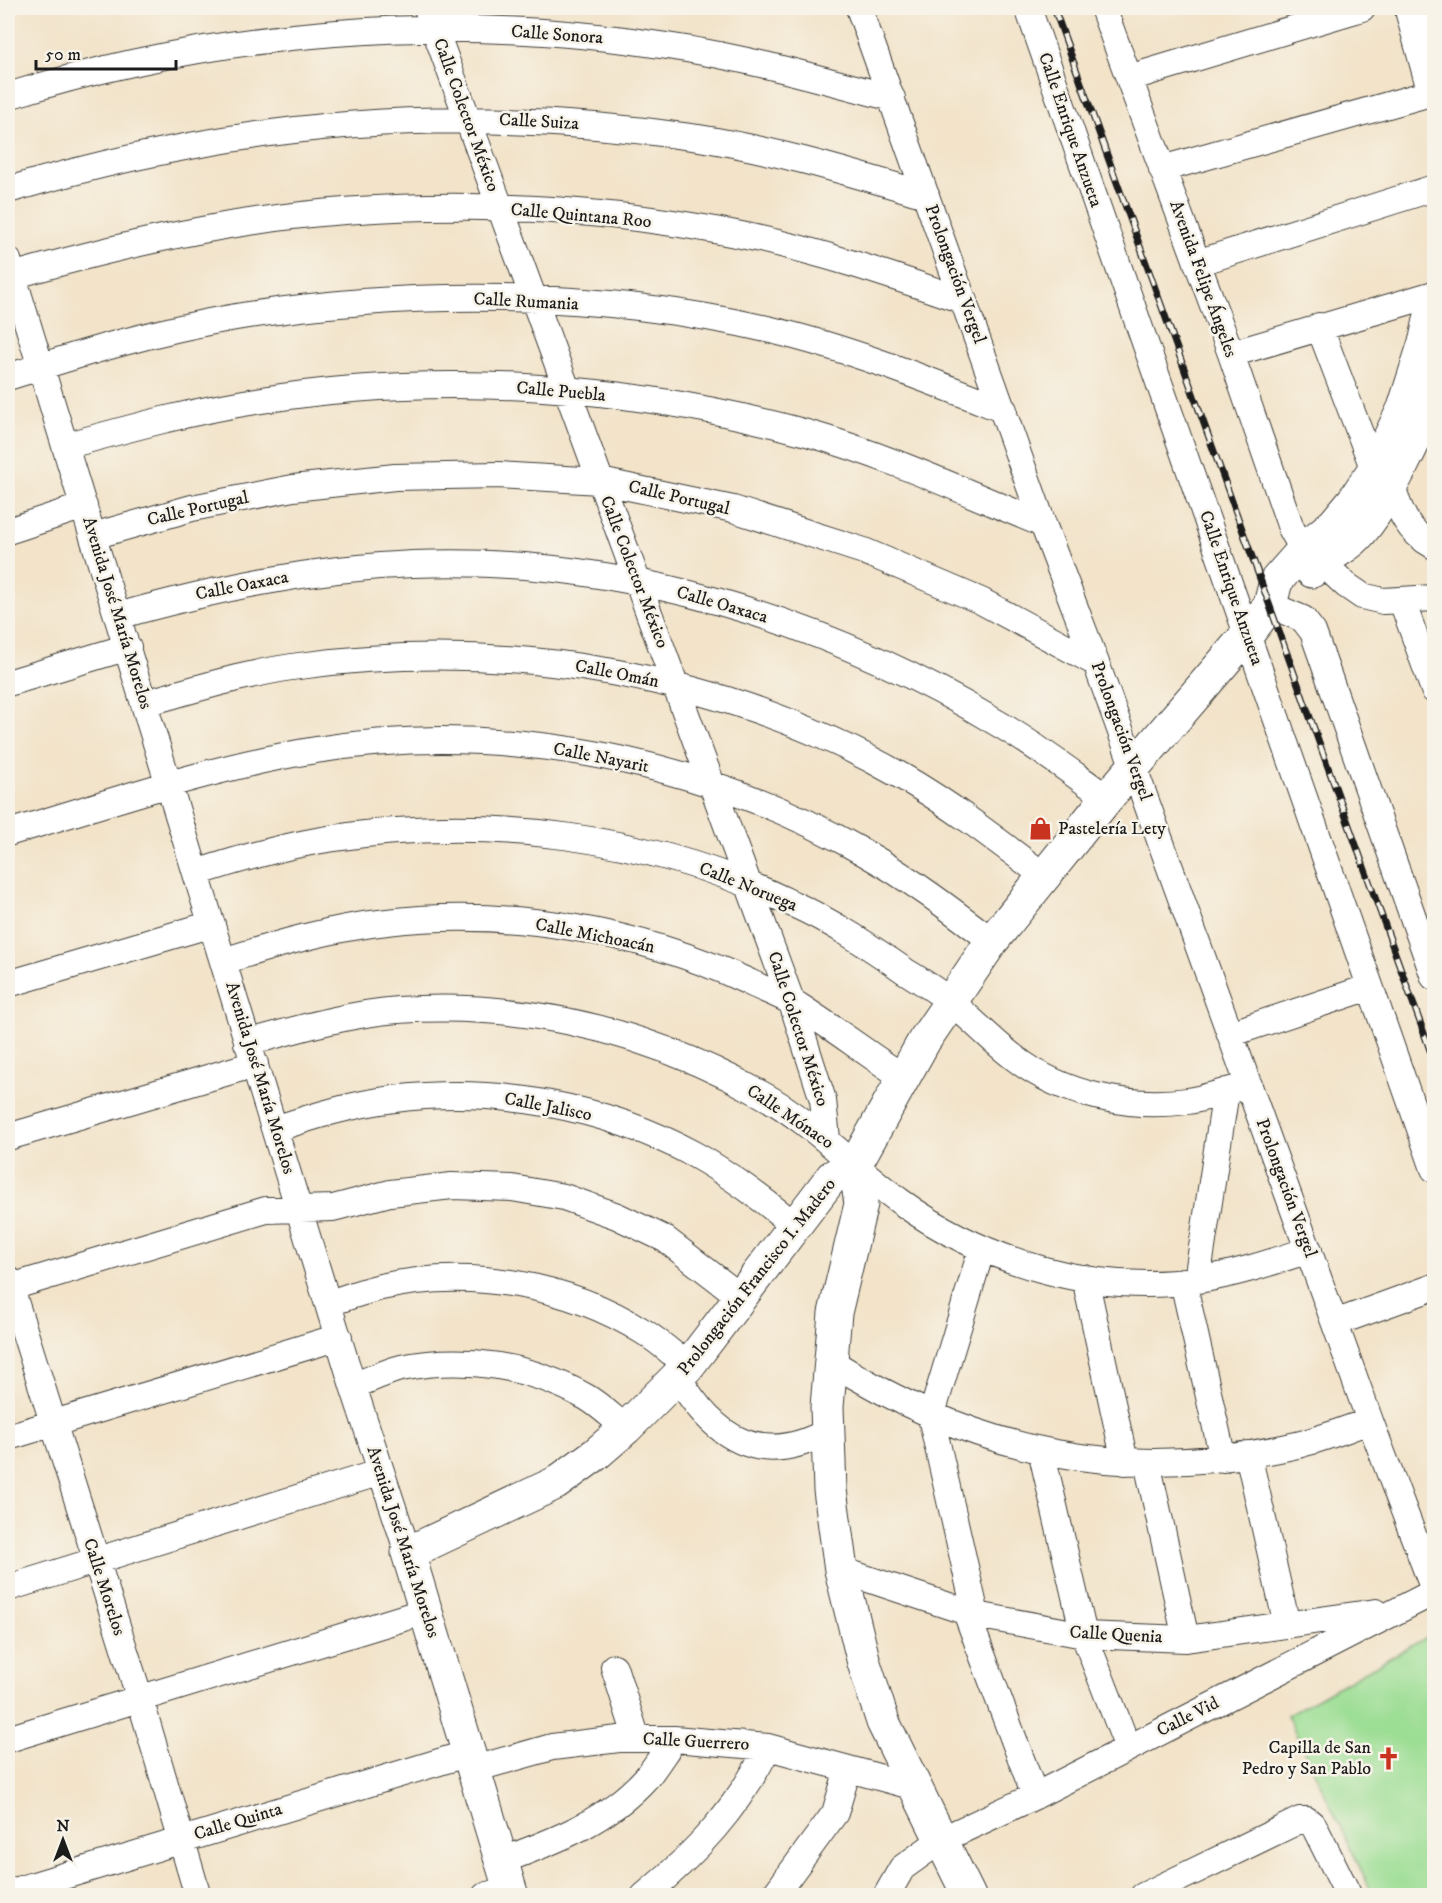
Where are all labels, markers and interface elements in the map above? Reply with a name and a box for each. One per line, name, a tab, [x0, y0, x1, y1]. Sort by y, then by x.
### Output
street label: Calle Sonora	[510, 21, 604, 49]
scale bar	[36, 33, 176, 71]
street label: Calle Colector México	[428, 35, 504, 195]
text: 50 m	[45, 44, 81, 66]
street label: Calle Enrique Anzueta	[1033, 50, 1107, 211]
street label: Calle Suiza	[499, 109, 580, 135]
street label: Avenida Felipe Ángeles	[1164, 197, 1243, 360]
street label: Calle Quintana Roo	[510, 199, 653, 233]
street label: Prolongación Vergel	[920, 201, 991, 347]
street label: Calle Rumania	[473, 288, 579, 316]
street label: Calle Puebla	[515, 377, 607, 407]
street label: Calle Portugal	[626, 476, 732, 520]
street label: Calle Portugal	[145, 487, 251, 531]
street label: Calle Colector México	[595, 493, 673, 652]
street label: Calle Enrique Anzueta	[1194, 508, 1268, 669]
street label: Avenida José María Morelos	[77, 514, 157, 712]
street label: Calle Oaxaca	[194, 566, 291, 606]
street label: Calle Oaxaca	[674, 581, 771, 629]
street label: Calle Omán	[573, 655, 661, 693]
street label: Prolongación Vergel	[1086, 658, 1157, 804]
street label: Calle Nayarit	[551, 738, 651, 778]
shop icon: Pastelería Lety	[1027, 816, 1053, 842]
place label: Pastelería Lety	[1058, 818, 1166, 840]
street label: Calle Noruega	[696, 857, 801, 917]
street label: Calle Michoacán	[533, 914, 657, 958]
street label: Calle Colector México	[763, 949, 833, 1109]
street label: Avenida José María Morelos	[220, 979, 300, 1177]
street label: Calle Mónaco	[742, 1080, 838, 1154]
street label: Calle Jalisco	[502, 1088, 594, 1126]
street label: Prolongación Vergel	[1251, 1115, 1322, 1261]
street label: Prolongación Francisco I. Madero	[673, 1174, 841, 1380]
street label: Avenida José María Morelos	[362, 1444, 444, 1640]
street label: Calle Morelos	[78, 1536, 130, 1638]
street label: Calle Quenia	[1069, 1622, 1163, 1648]
street label: Calle Vid	[1153, 1692, 1223, 1742]
street label: Calle Guerrero	[642, 1728, 750, 1756]
place label: Capilla de San Pedro y San Pablo	[1242, 1737, 1372, 1780]
church icon: Capilla de San Pedro y San Pablo	[1376, 1745, 1402, 1771]
street label: Calle Quinta	[191, 1798, 285, 1846]
north arrow	[33, 1810, 93, 1870]
text: N	[56, 1816, 70, 1836]

